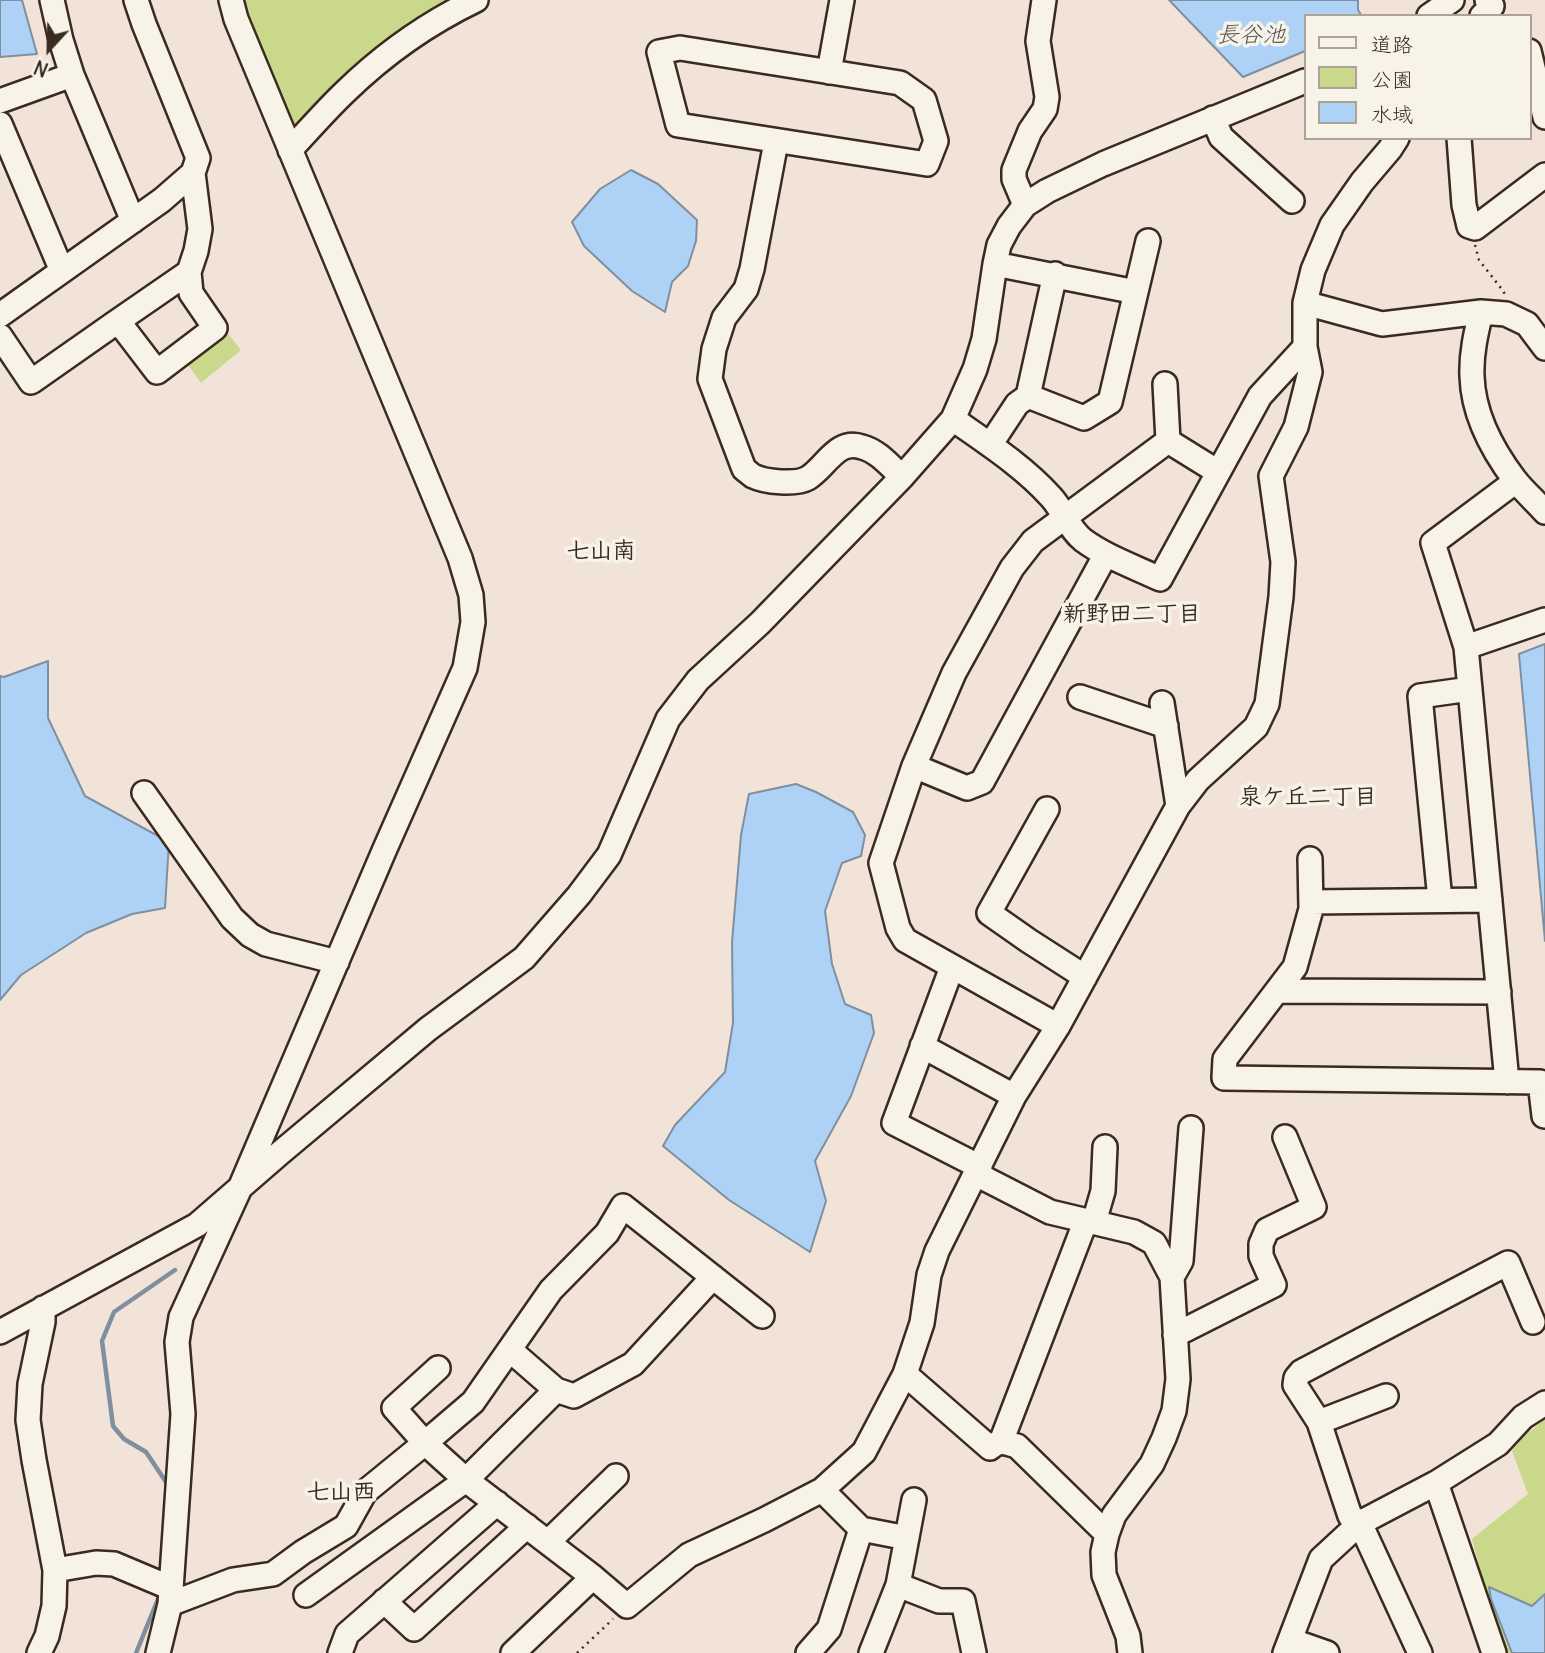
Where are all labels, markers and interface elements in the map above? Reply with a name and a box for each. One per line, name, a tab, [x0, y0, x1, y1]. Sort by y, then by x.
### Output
north arrow	[14, 14, 84, 84]
legend	[1304, 14, 1531, 140]
water label: 長谷池	[1217, 21, 1285, 49]
text: 道路	[1371, 31, 1413, 58]
text: N	[31, 55, 52, 82]
text: 公園	[1371, 66, 1413, 93]
text: 水域	[1371, 101, 1413, 128]
district label: 七山南	[567, 537, 635, 565]
district label: 新野田二丁目	[1063, 600, 1201, 628]
district label: 泉ケ丘二丁目	[1239, 783, 1377, 811]
district label: 七山西	[307, 1478, 375, 1506]

